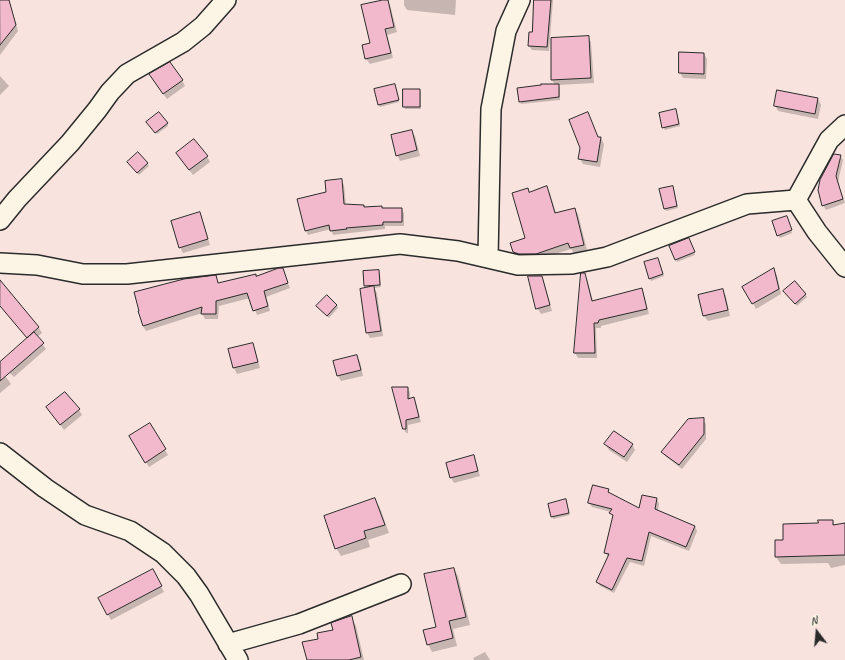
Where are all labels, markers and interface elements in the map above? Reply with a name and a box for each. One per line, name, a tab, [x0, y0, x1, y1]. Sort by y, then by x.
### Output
north arrow	[797, 612, 837, 652]
text: N	[808, 613, 819, 628]

